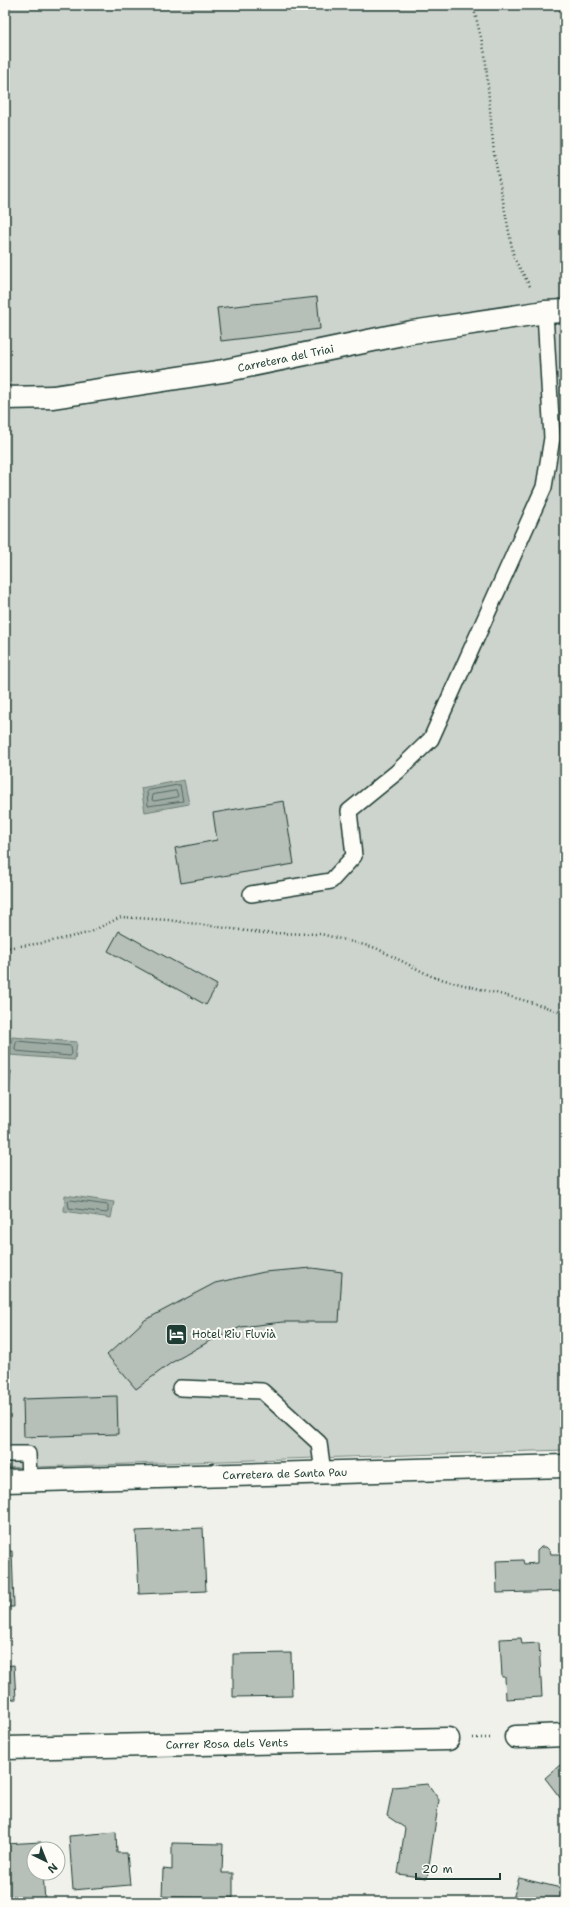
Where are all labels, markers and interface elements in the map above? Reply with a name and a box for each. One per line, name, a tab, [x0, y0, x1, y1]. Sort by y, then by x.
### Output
street label: Carretera del Triai	[236, 341, 335, 375]
hotel icon: Hotel Riu Fluvià	[164, 1321, 190, 1347]
place label: Hotel Riu Fluvià	[192, 1327, 276, 1342]
street label: Carretera de Santa Pau	[222, 1464, 347, 1483]
street label: Carrer Rosa dels Vents	[165, 1735, 288, 1752]
north arrow	[26, 1841, 66, 1881]
scale bar	[416, 1855, 500, 1881]
text: N	[44, 1859, 61, 1877]
text: 20 m	[422, 1861, 453, 1877]

